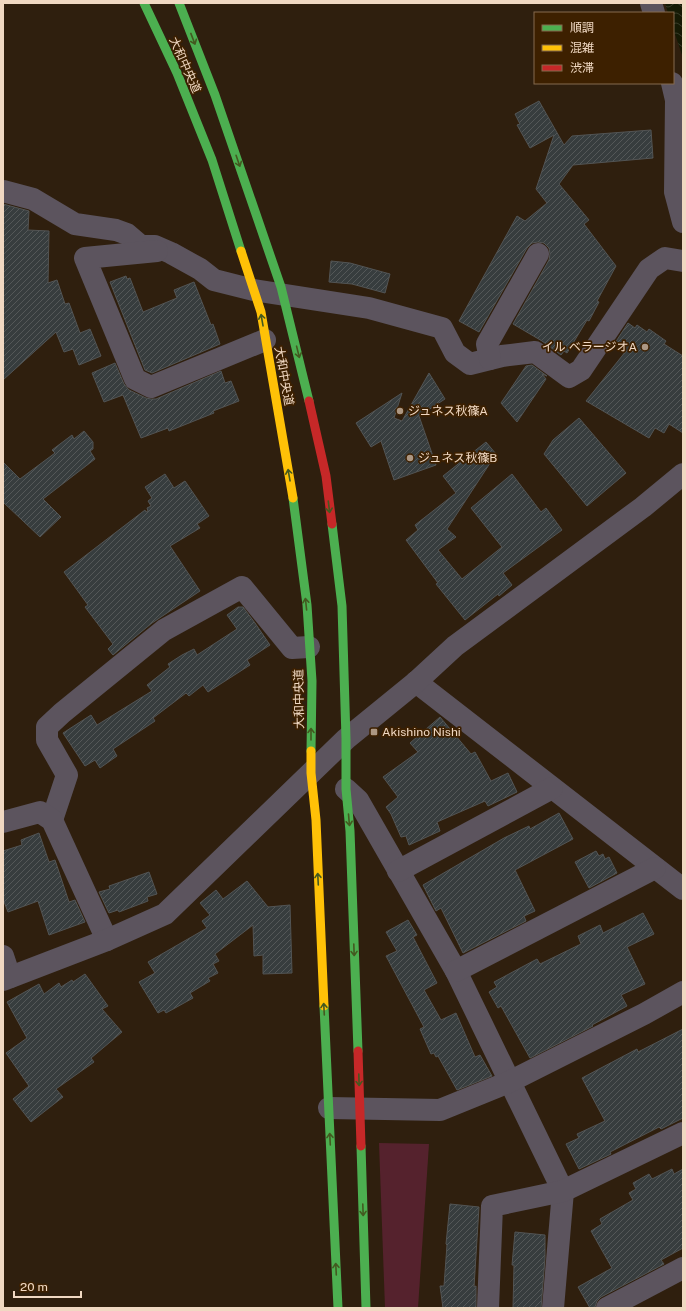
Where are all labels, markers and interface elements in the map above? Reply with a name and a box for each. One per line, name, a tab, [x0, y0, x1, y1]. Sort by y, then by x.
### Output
legend	[534, 12, 674, 84]
text: 順調	[570, 21, 594, 35]
one-way arrow	[190, 33, 197, 45]
street label: 大和中央道	[166, 35, 204, 95]
text: 混雑	[570, 41, 594, 55]
text: 渋滞	[570, 61, 594, 75]
one-way arrow	[235, 155, 243, 167]
one-way arrow	[258, 314, 266, 327]
place label: イル ベラージオA	[542, 340, 637, 354]
marker: イル ベラージオA	[640, 342, 650, 352]
street label: 大和中央道	[272, 345, 296, 407]
one-way arrow	[294, 345, 302, 358]
place label: ジュネス秋篠A	[408, 404, 488, 418]
marker: ジュネス秋篠A	[395, 406, 405, 416]
place label: ジュネス秋篠B	[418, 451, 497, 465]
marker: ジュネス秋篠B	[405, 453, 415, 463]
one-way arrow	[285, 469, 293, 482]
one-way arrow	[326, 500, 333, 513]
one-way arrow	[303, 598, 310, 611]
street label: 大和中央道	[291, 669, 307, 729]
place label: Akishino Nishi	[382, 725, 461, 739]
marker: Akishino Nishi	[369, 727, 379, 737]
one-way arrow	[307, 728, 315, 741]
one-way arrow	[345, 813, 352, 826]
one-way arrow	[315, 873, 322, 886]
one-way arrow	[350, 943, 358, 956]
one-way arrow	[321, 1003, 328, 1016]
one-way arrow	[355, 1073, 363, 1086]
one-way arrow	[326, 1133, 334, 1146]
one-way arrow	[359, 1203, 366, 1216]
one-way arrow	[332, 1263, 340, 1276]
scale bar	[14, 1273, 81, 1299]
text: 20 m	[20, 1280, 48, 1294]

